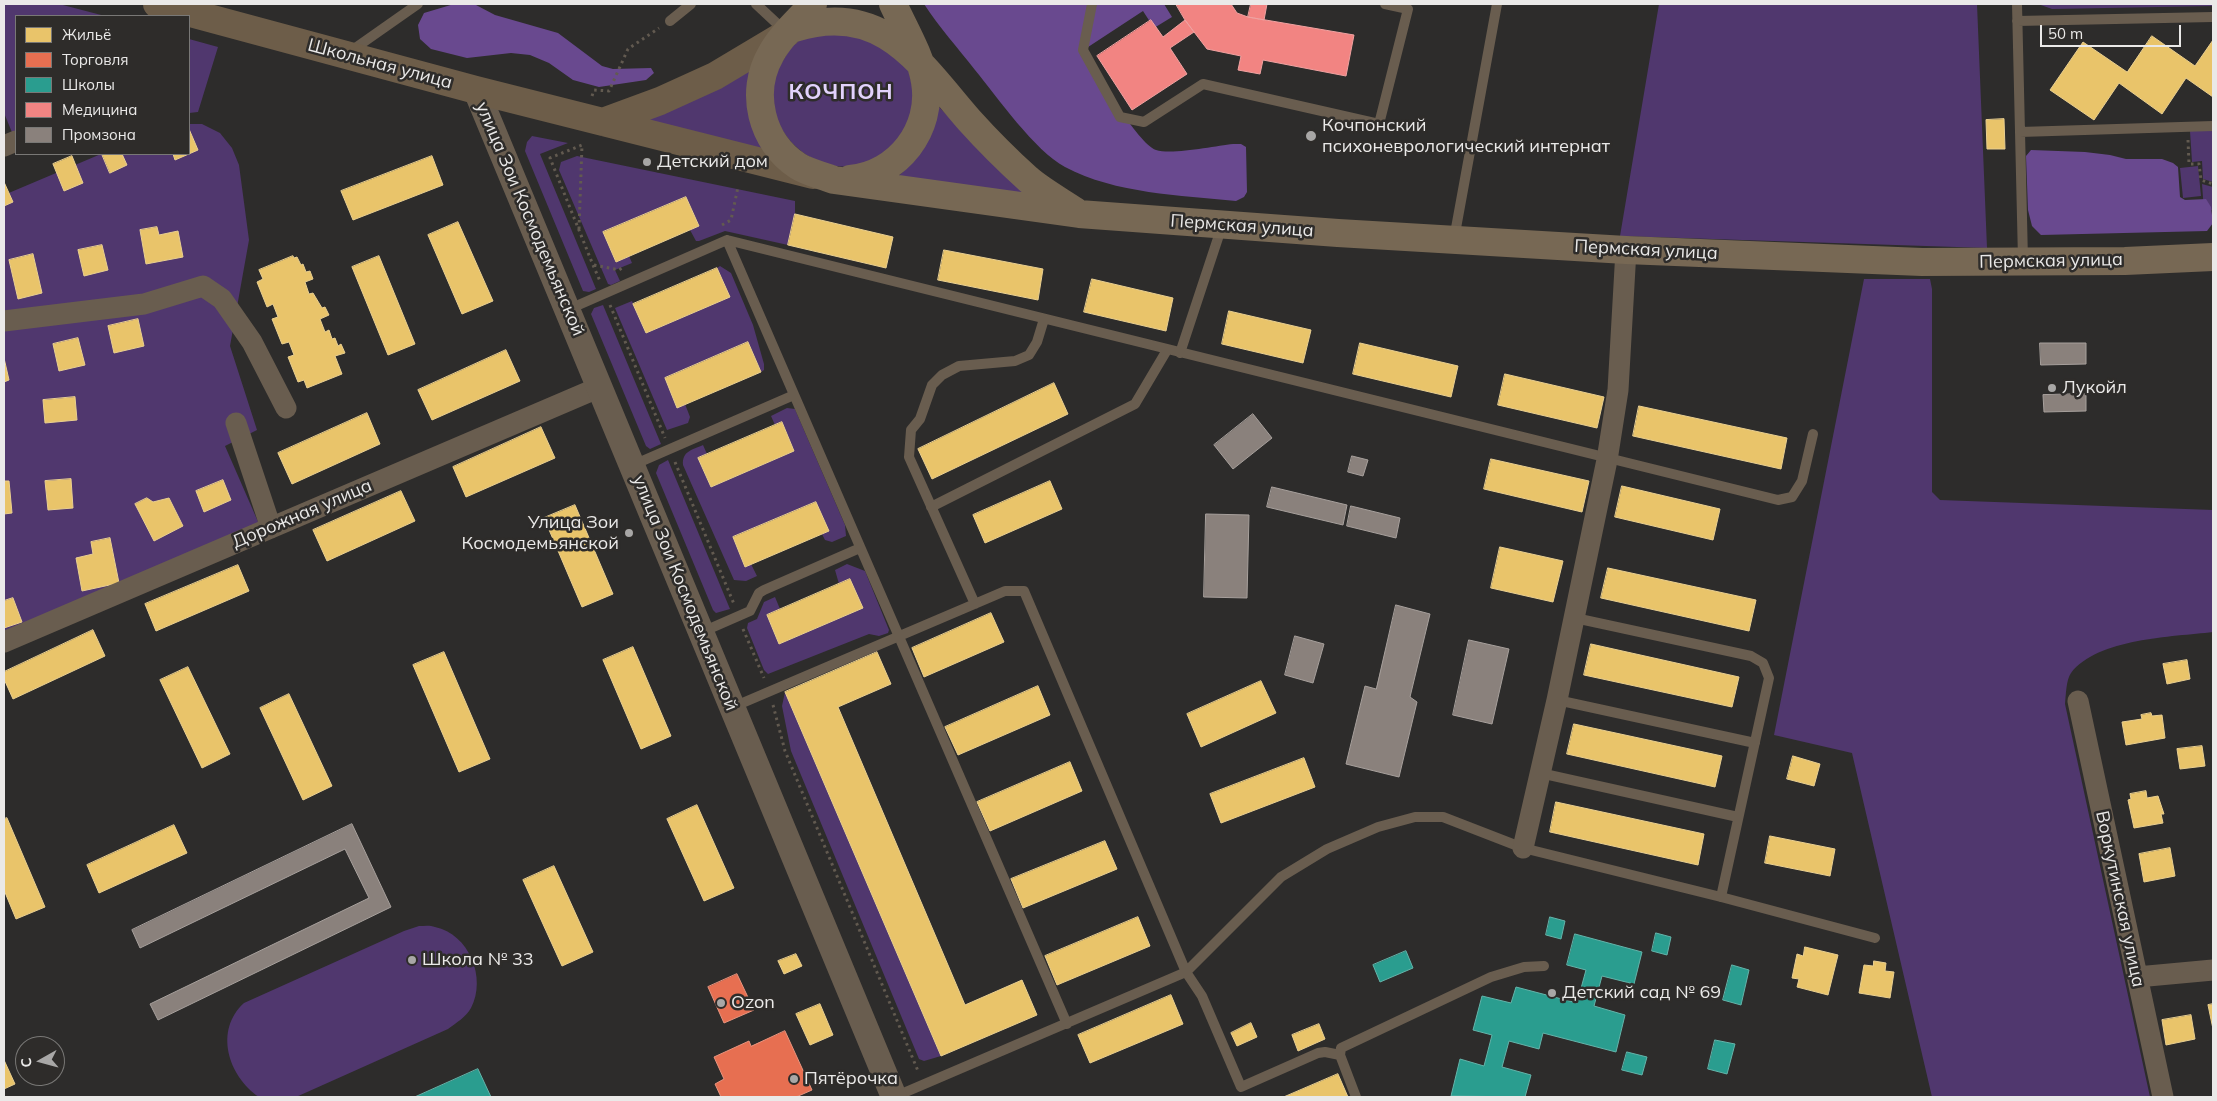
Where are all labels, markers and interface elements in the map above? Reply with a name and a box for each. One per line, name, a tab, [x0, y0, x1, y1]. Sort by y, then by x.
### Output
legend	[15, 15, 190, 155]
scale bar	[2042, 15, 2183, 47]
text: 50 m	[2048, 24, 2083, 43]
text: Жильё	[62, 25, 111, 44]
street label: Школьная улица	[305, 34, 455, 94]
text: Торговля	[62, 50, 129, 69]
text: Школы	[62, 75, 115, 94]
district label: КОЧПОН	[788, 79, 894, 105]
street label: улица Зои Космодемьянской	[471, 99, 589, 339]
text: Медицина	[62, 100, 137, 119]
place label: Кочпонский психоневрологический интернат	[1322, 115, 1610, 158]
text: Промзона	[62, 125, 136, 144]
marker: Кочпонский психоневрологический интернат	[1304, 129, 1318, 143]
place label: Детский дом	[657, 151, 768, 173]
marker: Детский дом	[641, 156, 653, 168]
street label: Пермская улица	[1170, 210, 1314, 242]
street label: Пермская улица	[1574, 235, 1718, 265]
street label: Пермская улица	[1979, 249, 2123, 273]
place label: Лукойл	[2062, 377, 2127, 399]
marker: Лукойл	[2046, 382, 2058, 394]
street label: улица Зои Космодемьянской	[628, 472, 742, 714]
street label: Дорожная улица	[229, 475, 375, 553]
place label: Улица Зои Космодемьянской	[461, 512, 619, 554]
marker: Улица Зои Космодемьянской	[623, 527, 635, 539]
street label: Воркутинская улица	[2091, 809, 2149, 989]
place label: Школа № 33	[422, 949, 534, 971]
marker: Школа № 33	[406, 954, 418, 966]
place label: Детский сад № 69	[1562, 982, 1721, 1004]
marker: Детский сад № 69	[1546, 987, 1558, 999]
place label: Ozon	[731, 992, 775, 1014]
marker: Ozon	[715, 997, 727, 1009]
north arrow	[15, 1036, 65, 1086]
text: С	[17, 1057, 36, 1069]
place label: Пятёрочка	[804, 1068, 898, 1090]
marker: Пятёрочка	[788, 1073, 800, 1085]

